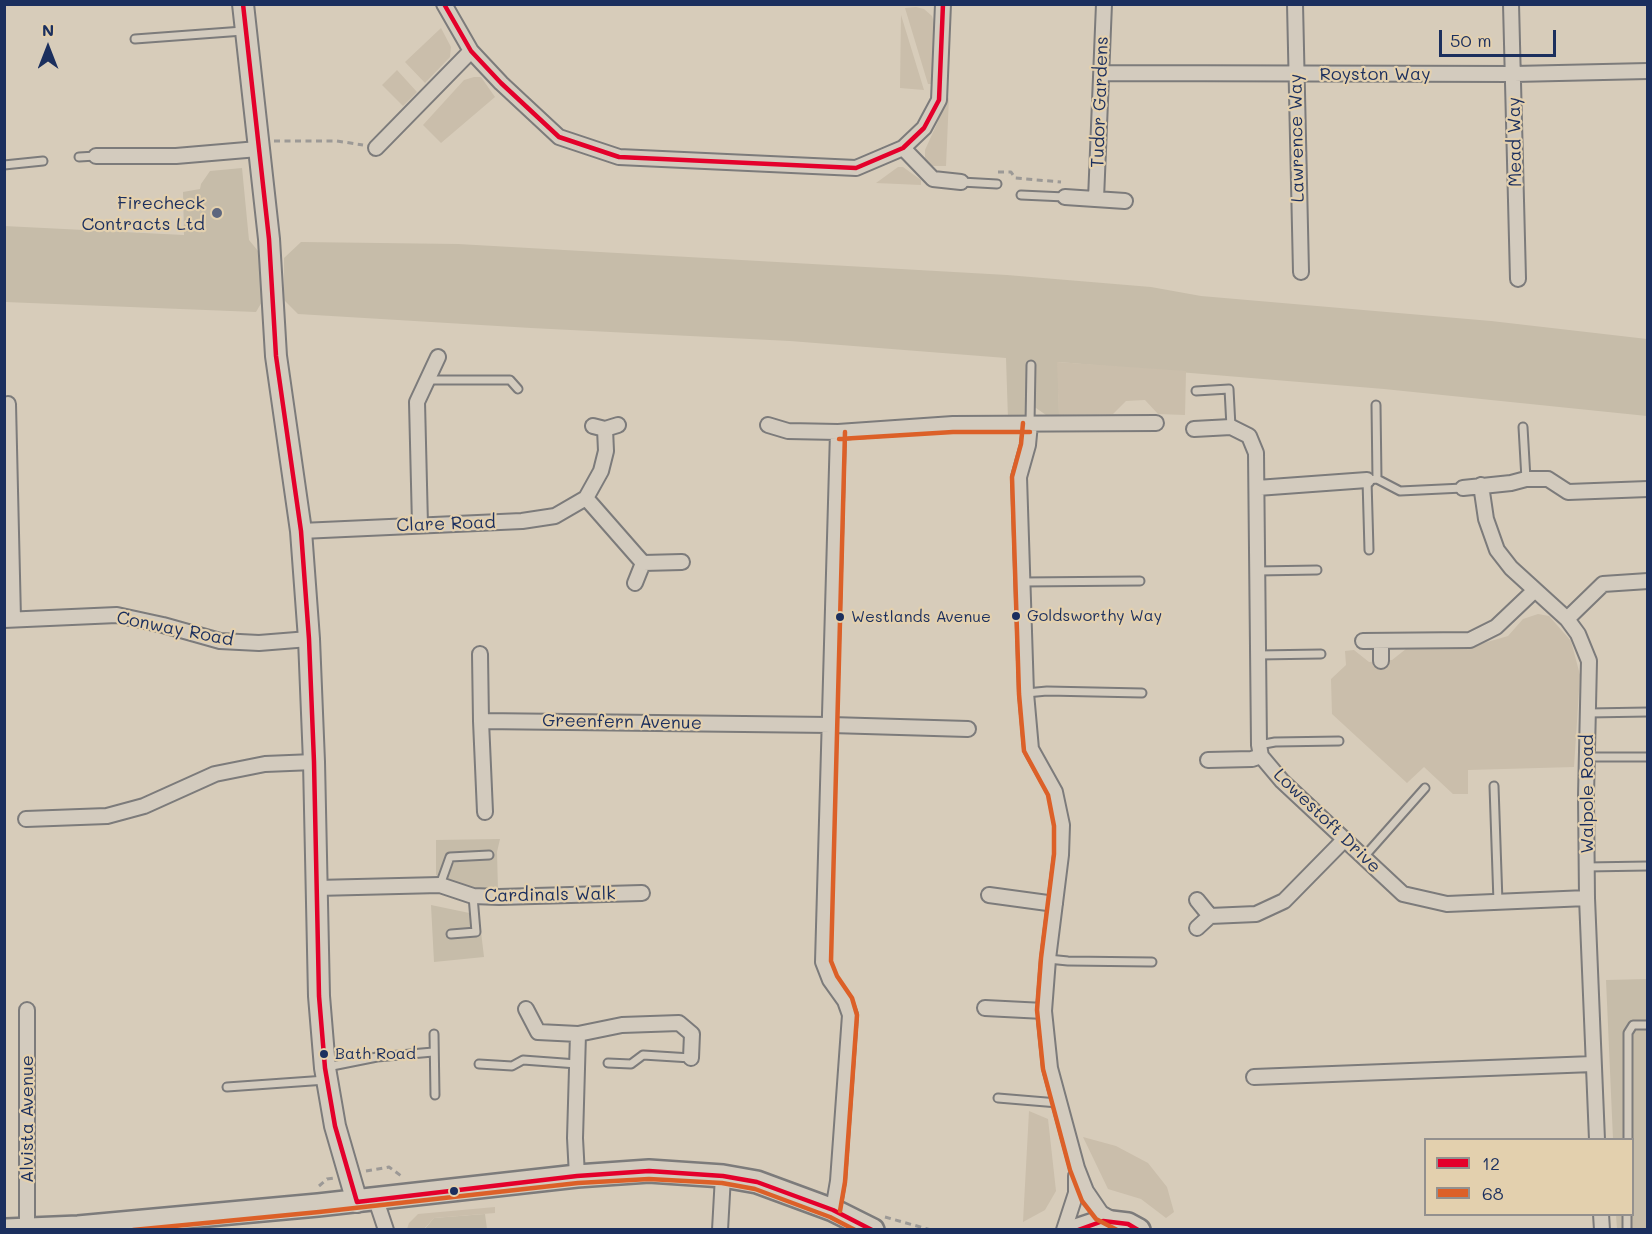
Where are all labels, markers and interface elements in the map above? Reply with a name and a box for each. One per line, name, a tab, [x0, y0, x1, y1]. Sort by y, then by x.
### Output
north arrow	[18, 18, 78, 78]
scale bar	[1442, 18, 1559, 56]
text: N	[42, 19, 54, 40]
text: 50 m	[1450, 28, 1492, 52]
street label: Tudor Gardens	[1087, 36, 1113, 168]
street label: Royston Way	[1319, 63, 1431, 85]
street label: Lawrence Way	[1285, 73, 1309, 203]
street label: Mead Way	[1503, 97, 1527, 187]
place label: Firecheck Contracts Ltd	[82, 192, 205, 234]
marker: Firecheck Contracts Ltd	[210, 206, 224, 220]
street label: Clare Road	[396, 511, 496, 537]
place label: Goldsworthy Way	[1027, 606, 1162, 626]
street label: Conway Road	[115, 607, 235, 651]
place label: Westlands Avenue	[851, 607, 991, 627]
marker: Goldsworthy Way	[1010, 610, 1022, 622]
marker: Westlands Avenue	[834, 611, 846, 623]
street label: Greenfern Avenue	[542, 710, 702, 734]
street label: Walpole Road	[1576, 734, 1598, 854]
street label: Lowestoft Drive	[1269, 764, 1385, 878]
street label: Cardinals Walk	[484, 883, 616, 907]
place label: Bath Road	[335, 1044, 416, 1064]
marker: Bath Road	[318, 1048, 330, 1060]
street label: Alvista Avenue	[16, 1055, 38, 1183]
legend	[1424, 1138, 1634, 1216]
text: 12	[1482, 1151, 1500, 1175]
text: 68	[1482, 1181, 1504, 1205]
unlabelled marker	[448, 1185, 460, 1197]

